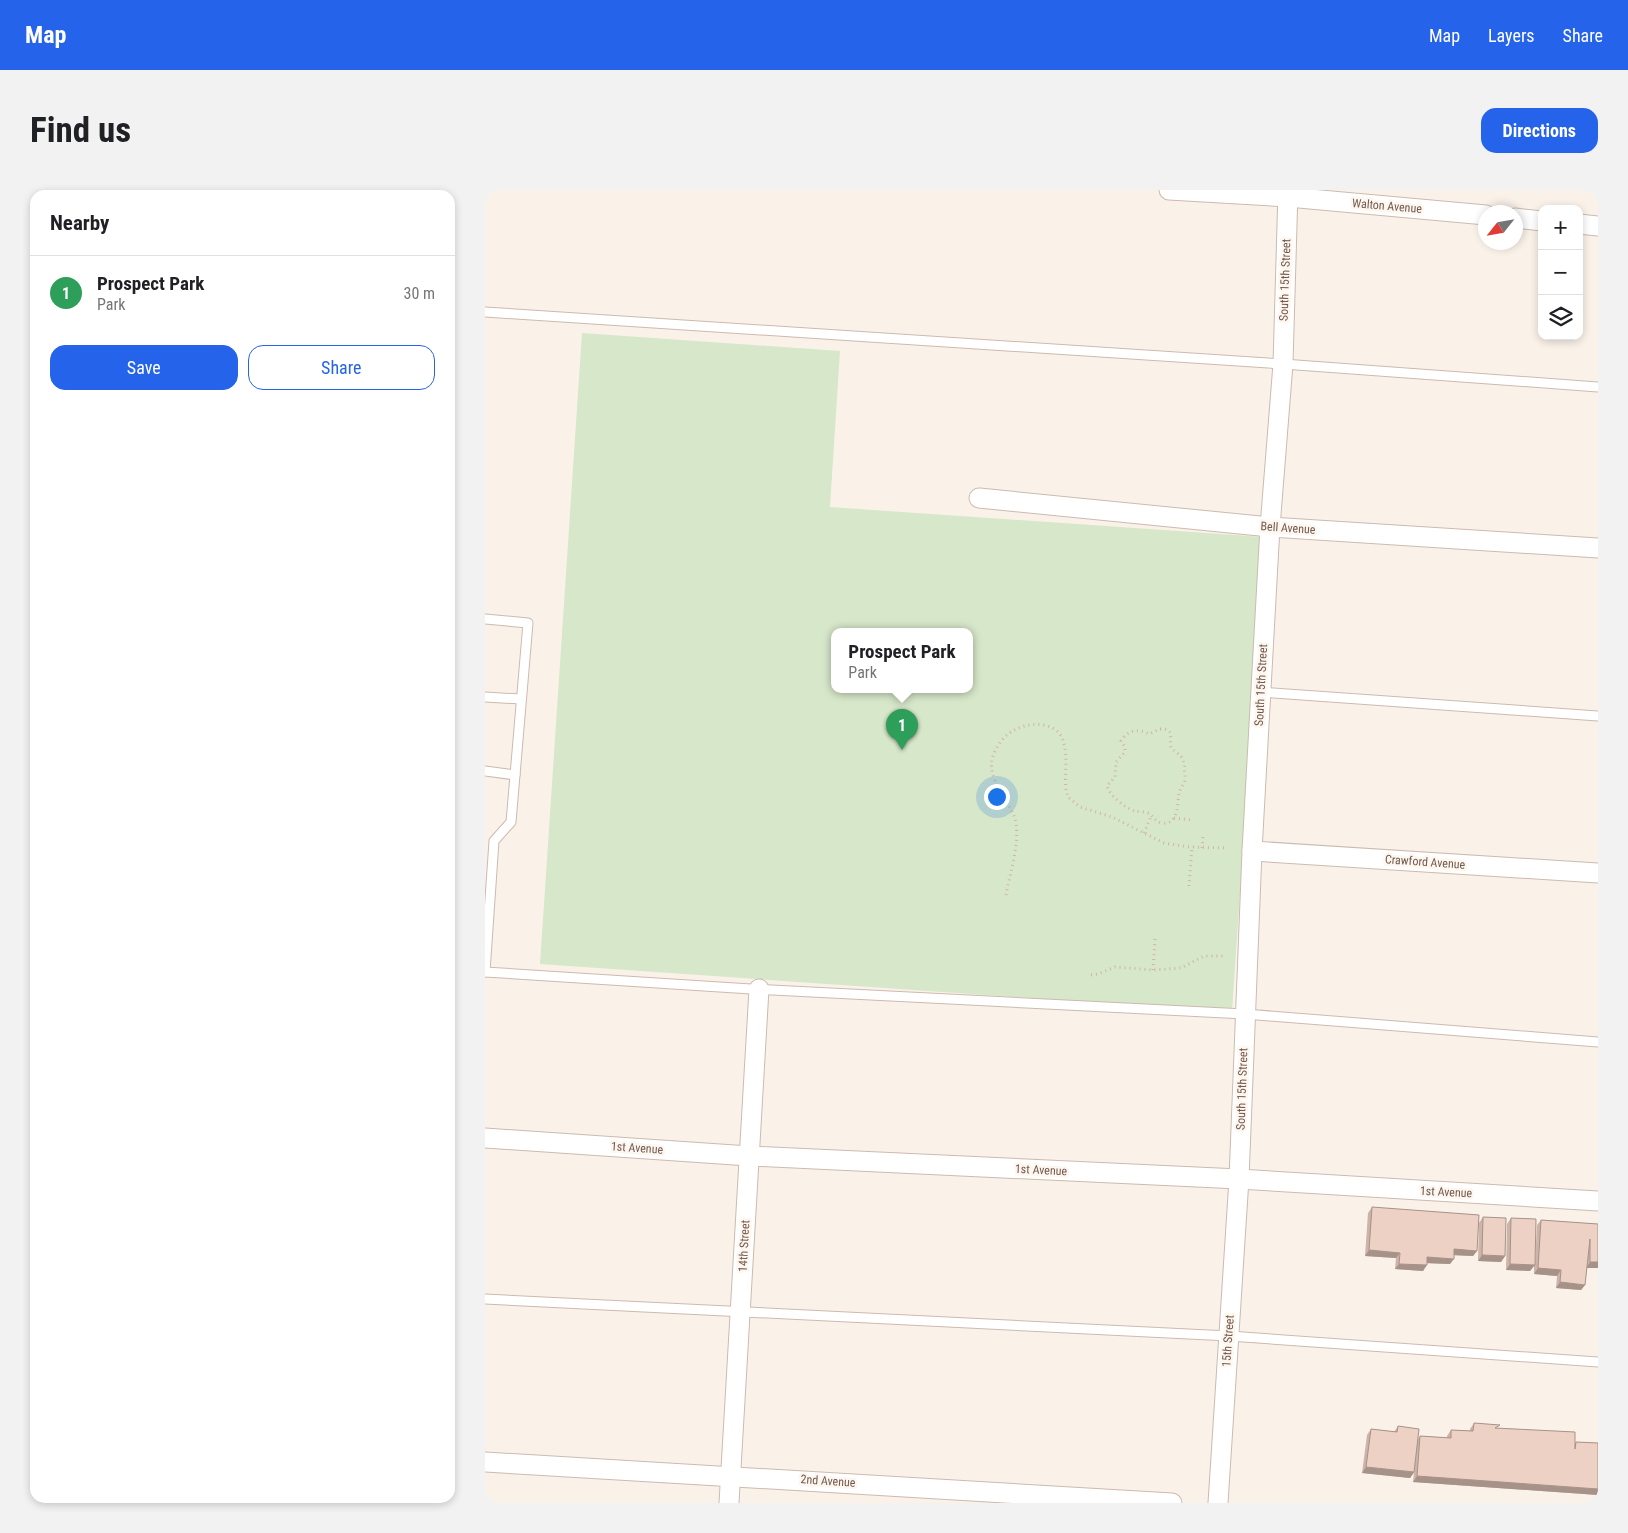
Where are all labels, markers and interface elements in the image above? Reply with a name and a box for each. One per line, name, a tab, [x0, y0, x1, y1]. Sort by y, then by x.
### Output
text: Map	[25, 21, 66, 49]
text: Map	[1429, 25, 1460, 46]
text: Layers	[1488, 25, 1535, 46]
text: Share	[1563, 25, 1603, 46]
button: Directions	[1481, 108, 1598, 153]
text: Find us	[30, 110, 131, 151]
street label: Walton Avenue	[1352, 196, 1423, 216]
north arrow	[1478, 205, 1523, 250]
map controls	[1538, 205, 1583, 340]
button: +	[1538, 205, 1583, 250]
text: Nearby	[50, 211, 109, 235]
street label: South 15th Street	[1277, 238, 1293, 321]
button: −	[1538, 250, 1583, 295]
text: Prospect Park	[97, 272, 204, 295]
text: 1	[62, 284, 70, 303]
text: 30 m	[403, 284, 435, 303]
text: Park	[97, 295, 126, 314]
button: layers	[1538, 295, 1583, 340]
button: Save	[50, 345, 238, 390]
button: Share	[248, 345, 435, 390]
street label: Bell Avenue	[1260, 519, 1316, 537]
popup	[831, 628, 973, 693]
text: Prospect Park	[848, 640, 956, 663]
street label: South 15th Street	[1252, 643, 1270, 726]
text: Park	[848, 663, 877, 682]
pin: 1	[886, 709, 918, 750]
your location	[984, 784, 1010, 810]
street label: Crawford Avenue	[1384, 852, 1466, 872]
street label: South 15th Street	[1234, 1047, 1250, 1130]
street label: 1st Avenue	[610, 1139, 664, 1157]
street label: 1st Avenue	[1015, 1162, 1068, 1178]
street label: 1st Avenue	[1420, 1184, 1473, 1200]
street label: 14th Street	[736, 1219, 752, 1272]
street label: 15th Street	[1219, 1314, 1237, 1367]
street label: 2nd Avenue	[800, 1472, 856, 1490]

